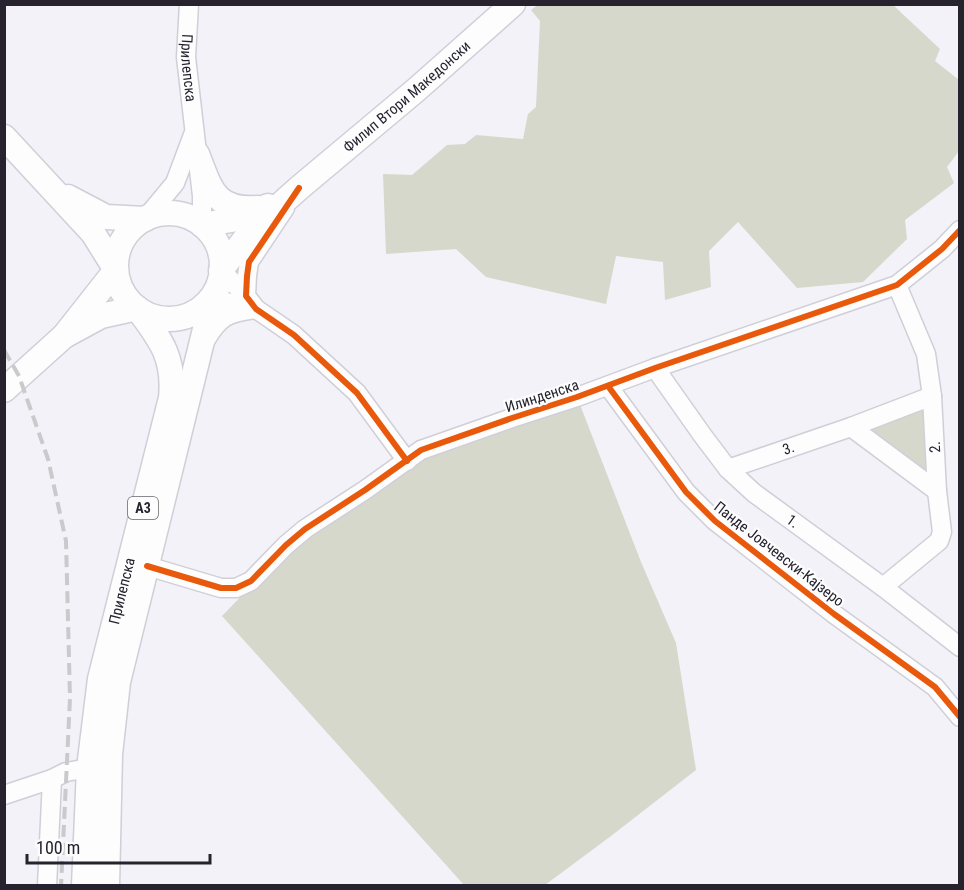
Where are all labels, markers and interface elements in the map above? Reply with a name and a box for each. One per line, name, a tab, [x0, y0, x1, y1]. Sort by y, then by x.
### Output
street label: Прилепска	[177, 33, 200, 103]
street label: Филип Втори Македонски	[339, 37, 474, 156]
street label: Илинденска	[503, 376, 581, 416]
street label: 3.	[780, 438, 797, 459]
street label: 2.	[926, 441, 944, 453]
road number: A3	[128, 497, 158, 519]
street label: Панде Јовчевски-Кајзеро	[710, 498, 848, 610]
street label: 1.	[783, 511, 803, 532]
street label: Прилепска	[105, 556, 139, 626]
scale bar	[27, 827, 210, 865]
text: 100 m	[36, 837, 80, 858]

